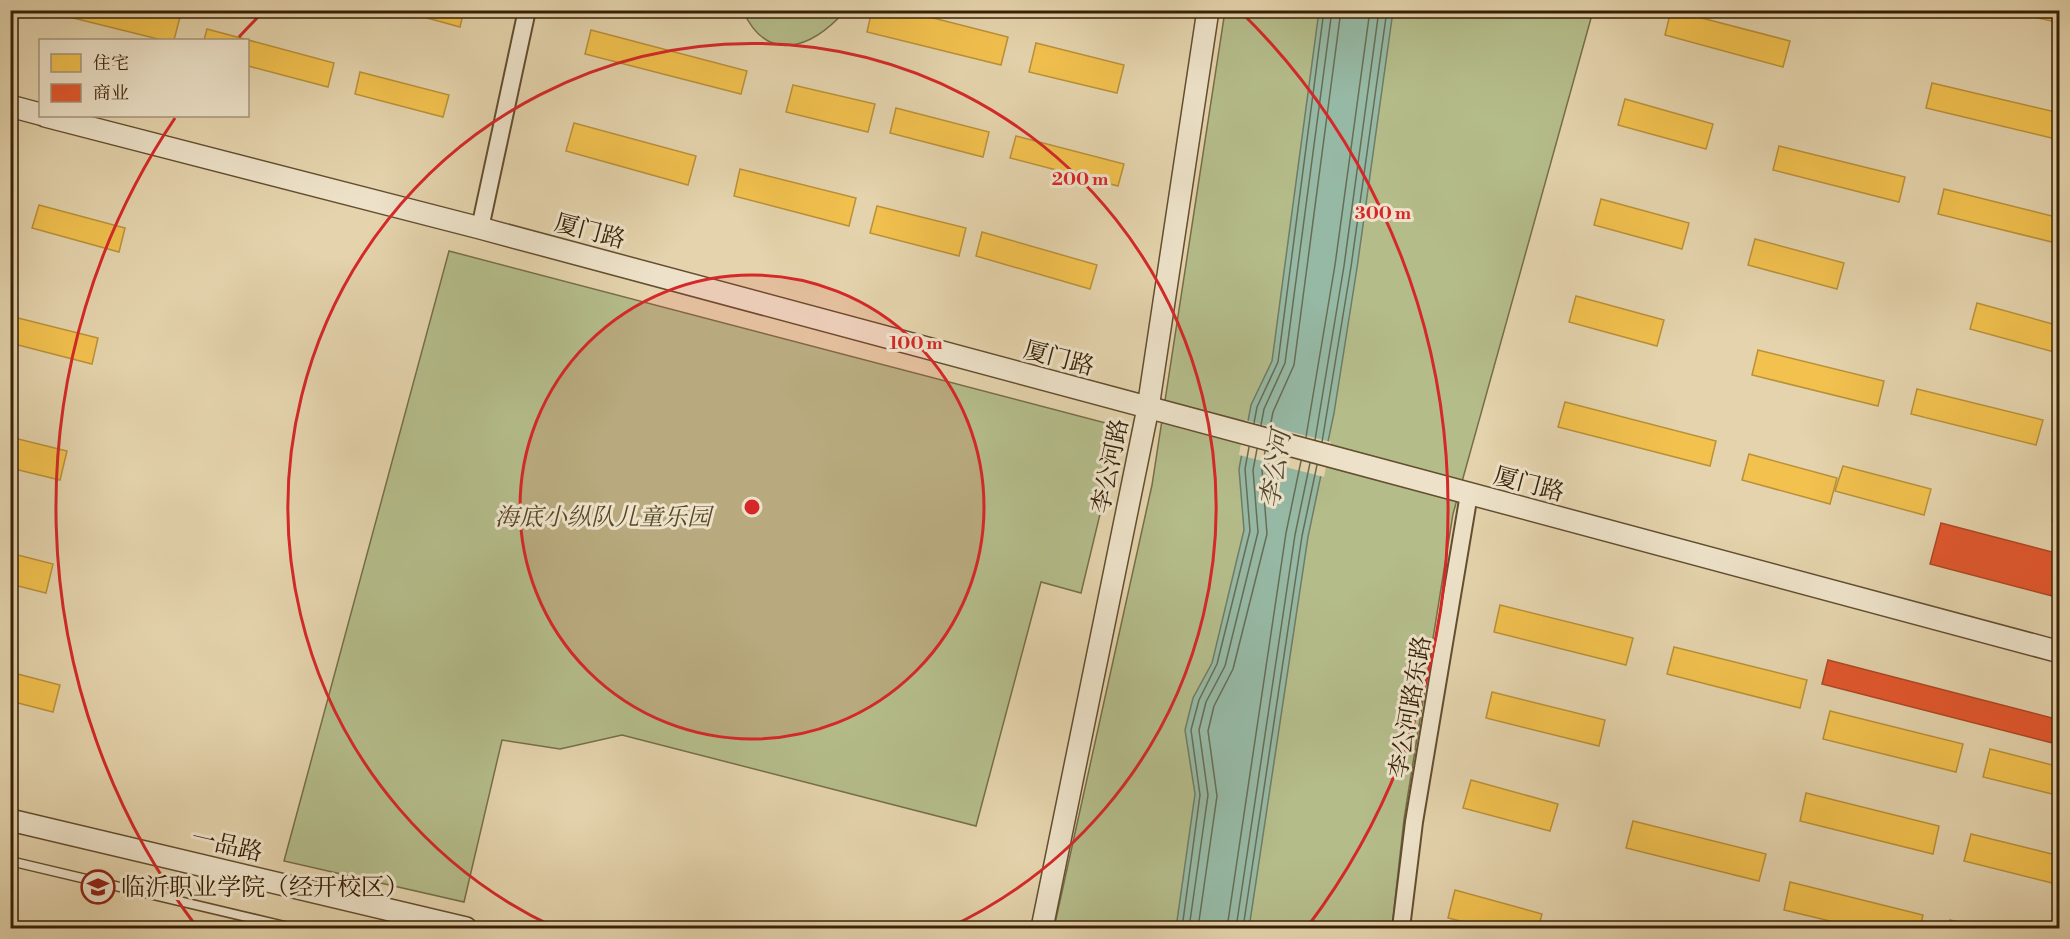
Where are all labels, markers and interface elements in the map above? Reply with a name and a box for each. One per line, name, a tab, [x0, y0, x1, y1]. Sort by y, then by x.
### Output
legend	[39, 39, 249, 117]
text: 住宅	[93, 52, 129, 75]
text: 商业	[93, 82, 129, 105]
text: 200 m	[1052, 168, 1109, 191]
text: 300 m	[1355, 202, 1412, 225]
street label: 厦门路	[551, 208, 628, 256]
text: 100 m	[889, 332, 943, 355]
street label: 厦门路	[1020, 335, 1097, 383]
street label: 李公河路	[1086, 416, 1136, 516]
water label: 李公河	[1254, 424, 1299, 510]
street label: 厦门路	[1490, 461, 1567, 509]
centre of rings	[742, 497, 762, 517]
park label: 海底小纵队儿童乐园	[495, 503, 715, 533]
street label: 李公河路东路	[1384, 634, 1438, 781]
street label: 一品路	[188, 823, 265, 869]
school or university icon: 临沂职业学院（经开校区）	[80, 869, 116, 905]
place label: 临沂职业学院（经开校区）	[121, 873, 409, 903]

